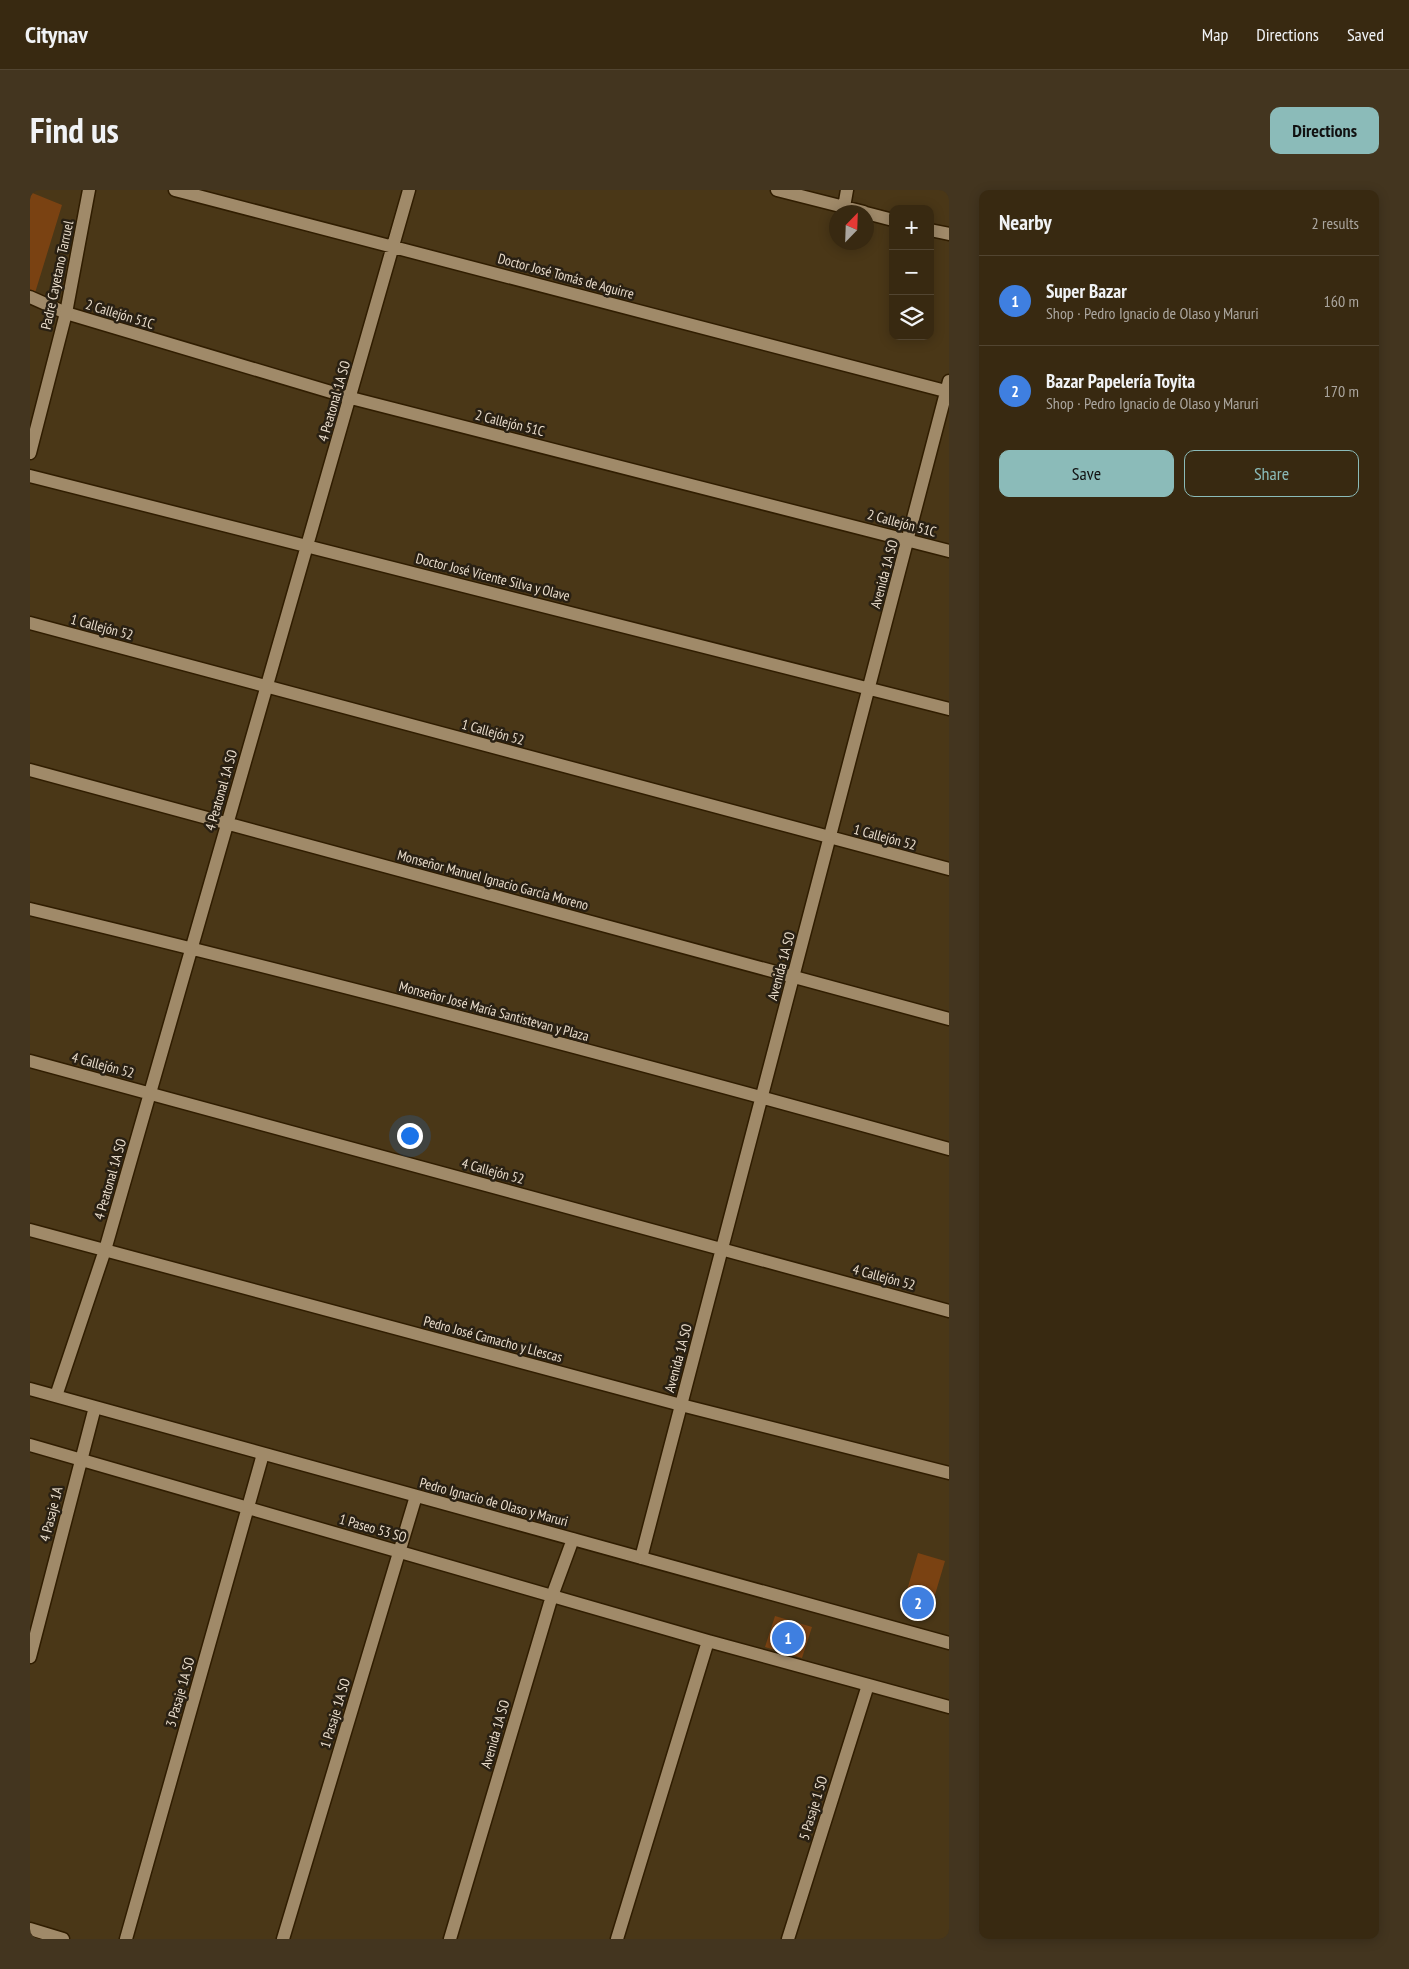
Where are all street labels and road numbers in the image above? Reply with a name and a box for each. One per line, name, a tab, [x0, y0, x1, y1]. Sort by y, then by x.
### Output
street label: Padre Cayetano Tarruel	[37, 218, 77, 331]
street label: Doctor José Tomás de Aguirre	[496, 249, 636, 303]
street label: 2 Callejón 51C	[84, 295, 157, 333]
street label: 4 Peatonal 1A SO	[314, 358, 354, 444]
street label: 2 Callejón 51C	[474, 406, 547, 440]
street label: 2 Callejón 51C	[866, 505, 939, 541]
street label: Avenida 1A SO	[866, 537, 902, 610]
street label: Doctor José Vicente Silva y Olave	[414, 549, 572, 605]
street label: 1 Callejón 52	[69, 610, 135, 644]
street label: 1 Callejón 52	[460, 715, 526, 749]
street label: 4 Peatonal 1A SO	[201, 747, 241, 833]
street label: 1 Callejón 52	[852, 820, 918, 854]
street label: Monseñor Manuel Ignacio García Moreno	[395, 846, 591, 914]
street label: Avenida 1A SO	[763, 929, 799, 1002]
street label: Monseñor José María Santistevan y Plaza	[397, 977, 591, 1045]
street label: 4 Callejón 52	[70, 1048, 136, 1082]
street label: 4 Peatonal 1A SO	[90, 1136, 130, 1222]
street label: 4 Callejón 52	[460, 1154, 526, 1188]
street label: 4 Callejón 52	[851, 1260, 917, 1294]
street label: Pedro José Camacho y Llescas	[422, 1312, 565, 1366]
street label: Avenida 1A SO	[660, 1321, 696, 1394]
street label: Pedro Ignacio de Olaso y Maruri	[418, 1474, 570, 1530]
street label: 4 Pasaje 1A	[36, 1484, 67, 1543]
street label: 1 Paseo 53 SO	[337, 1510, 409, 1546]
street label: 3 Pasaje 1A SO	[161, 1655, 199, 1729]
street label: 1 Pasaje 1A SO	[316, 1676, 354, 1750]
street label: Avenida 1A SO	[477, 1697, 513, 1770]
street label: 5 Pasaje 1 SO	[795, 1774, 831, 1842]

